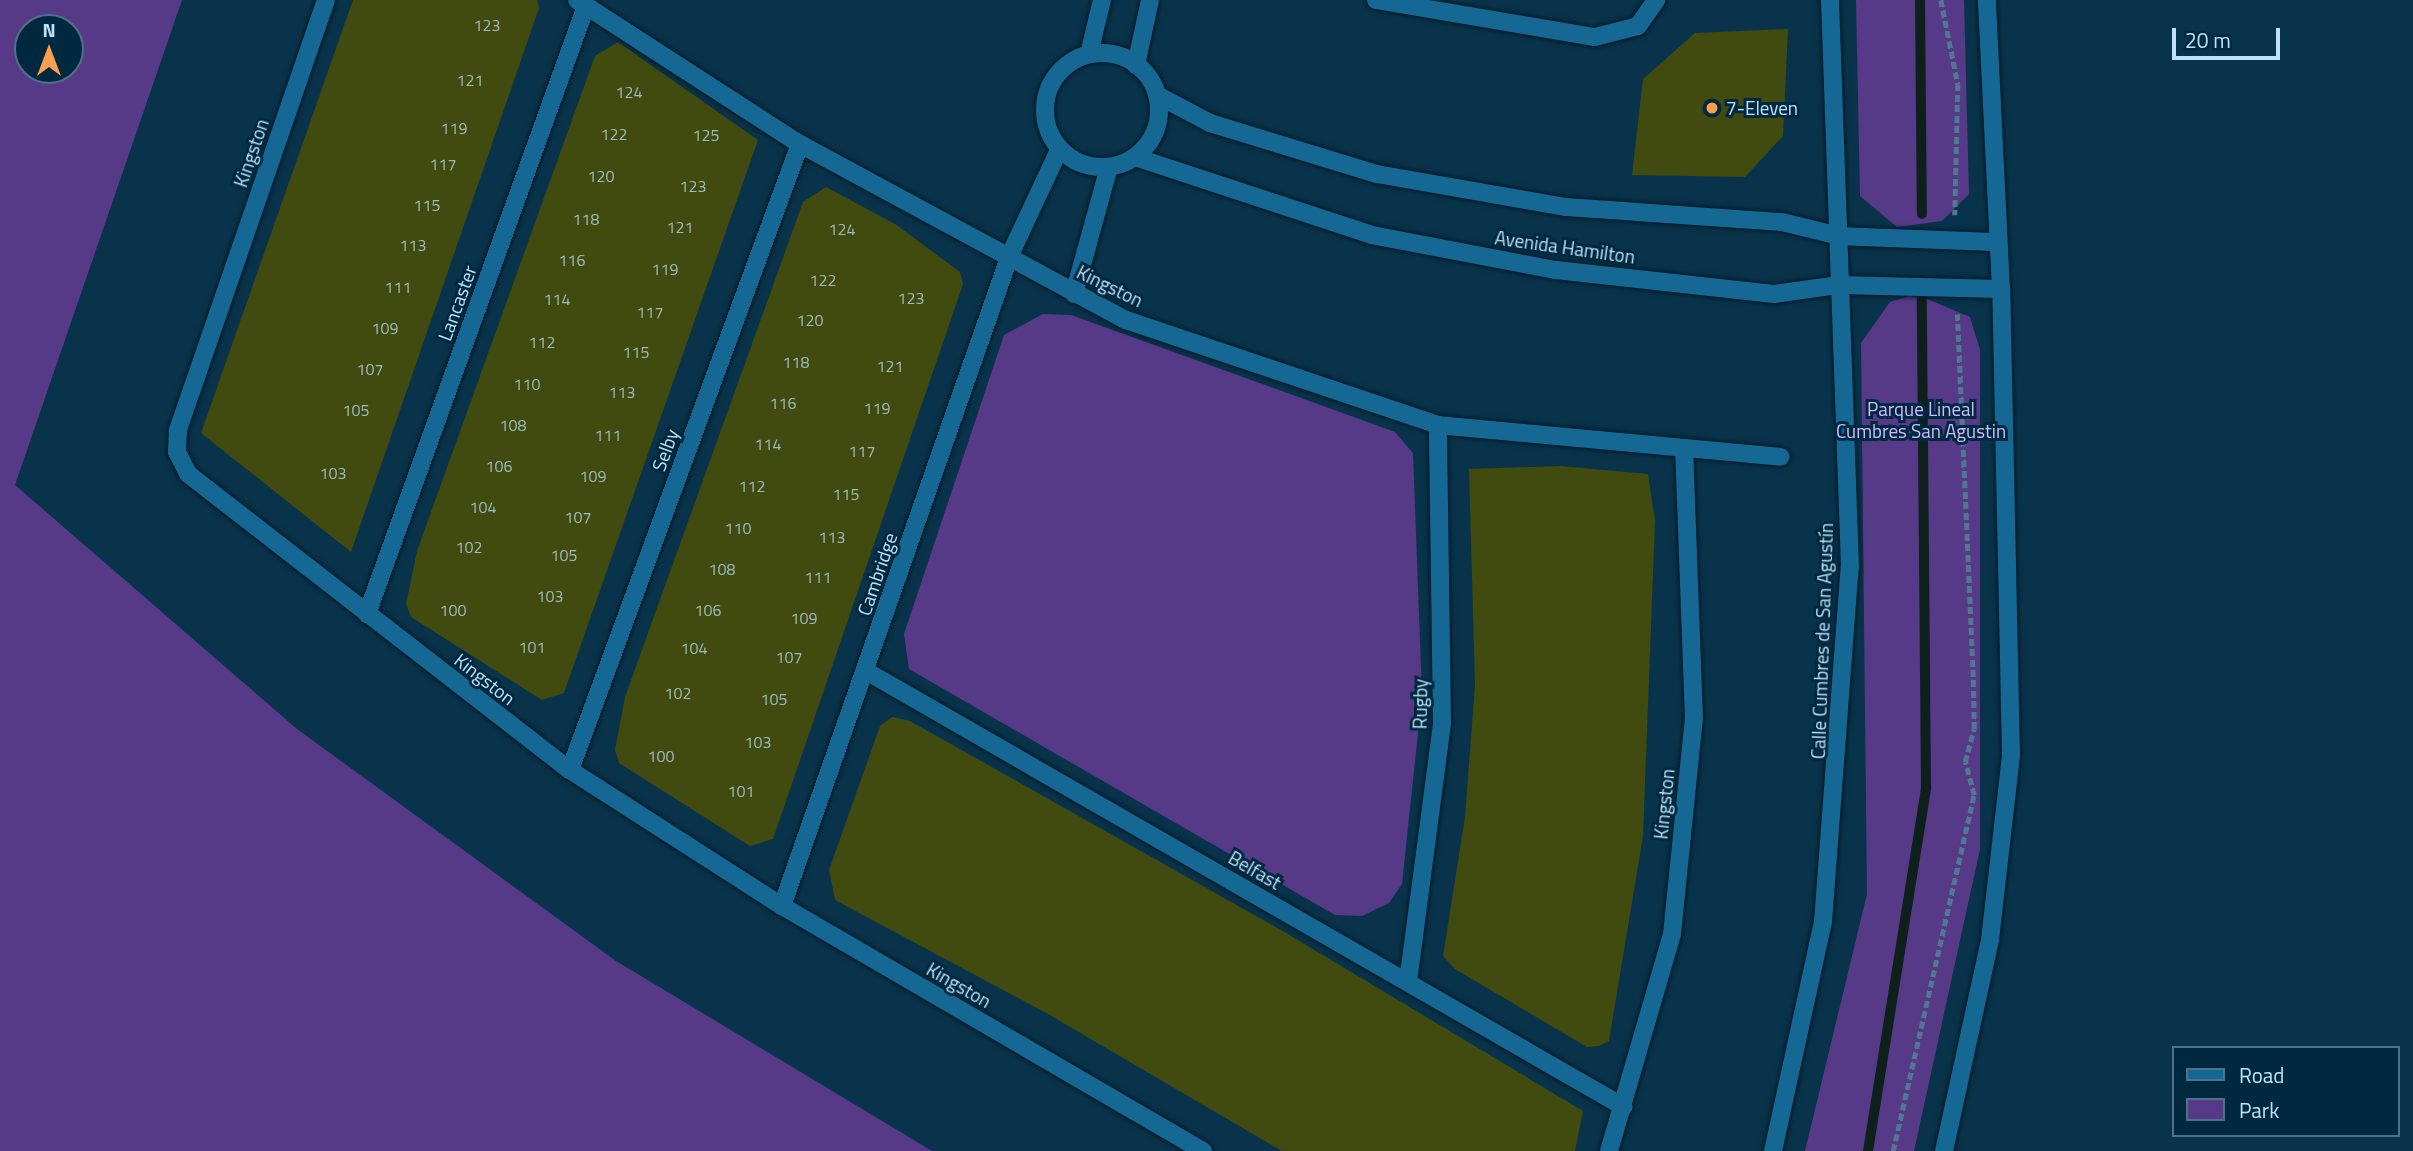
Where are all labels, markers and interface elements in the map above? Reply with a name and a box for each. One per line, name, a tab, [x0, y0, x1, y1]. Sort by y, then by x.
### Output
north arrow	[14, 14, 84, 84]
scale bar	[2175, 14, 2284, 58]
text: N	[42, 15, 56, 44]
house number: 123	[474, 15, 500, 35]
text: 20 m	[2185, 24, 2231, 56]
house number: 121	[457, 70, 483, 90]
house number: 124	[616, 82, 642, 102]
place label: 7-Eleven	[1726, 97, 1798, 119]
marker: 7-Eleven	[1704, 100, 1720, 116]
street label: Kingston	[229, 116, 273, 190]
house number: 119	[441, 118, 467, 138]
house number: 122	[601, 124, 627, 144]
house number: 125	[693, 125, 719, 145]
house number: 117	[430, 154, 456, 174]
house number: 120	[588, 166, 614, 186]
house number: 123	[680, 176, 706, 196]
house number: 115	[414, 195, 440, 215]
house number: 118	[573, 209, 599, 229]
house number: 121	[667, 217, 693, 237]
house number: 124	[829, 219, 855, 239]
street label: Avenida Hamilton	[1493, 226, 1637, 268]
house number: 113	[400, 235, 426, 255]
house number: 116	[559, 250, 585, 270]
house number: 119	[652, 259, 678, 279]
street label: Kingston	[1073, 260, 1147, 312]
street label: Lancaster	[433, 262, 481, 344]
house number: 122	[810, 270, 836, 290]
house number: 111	[385, 277, 411, 297]
house number: 123	[898, 288, 924, 308]
house number: 114	[544, 289, 570, 309]
house number: 117	[637, 302, 663, 322]
house number: 120	[797, 310, 823, 330]
house number: 109	[372, 318, 398, 338]
house number: 112	[529, 332, 555, 352]
house number: 115	[623, 342, 649, 362]
house number: 118	[783, 352, 809, 372]
house number: 121	[877, 356, 903, 376]
house number: 107	[357, 359, 383, 379]
house number: 110	[514, 374, 540, 394]
house number: 113	[609, 382, 635, 402]
house number: 116	[770, 393, 796, 413]
house number: 119	[864, 398, 890, 418]
park label: Parque Lineal Cumbres San Agustin	[1836, 398, 2006, 442]
house number: 105	[343, 400, 369, 420]
house number: 108	[500, 415, 526, 435]
house number: 111	[595, 425, 621, 445]
street label: Selby	[647, 426, 683, 474]
house number: 114	[755, 434, 781, 454]
house number: 117	[849, 441, 875, 461]
house number: 106	[486, 456, 512, 476]
house number: 103	[320, 463, 346, 483]
house number: 109	[580, 466, 606, 486]
house number: 112	[739, 476, 765, 496]
house number: 115	[833, 484, 859, 504]
house number: 104	[470, 497, 496, 517]
house number: 107	[565, 507, 591, 527]
house number: 110	[725, 518, 751, 538]
street label: Calle Cumbres de San Agustín	[1806, 522, 1838, 760]
house number: 113	[819, 527, 845, 547]
street label: Cambridge	[852, 530, 902, 618]
house number: 102	[456, 537, 482, 557]
house number: 105	[551, 545, 577, 565]
house number: 108	[709, 559, 735, 579]
house number: 111	[805, 567, 831, 587]
house number: 103	[537, 586, 563, 606]
house number: 100	[440, 600, 466, 620]
house number: 106	[695, 600, 721, 620]
house number: 109	[791, 608, 817, 628]
house number: 101	[519, 637, 545, 657]
house number: 104	[681, 638, 707, 658]
house number: 107	[776, 647, 802, 667]
street label: Kingston	[450, 648, 520, 710]
street label: Rugby	[1408, 679, 1432, 729]
house number: 102	[665, 683, 691, 703]
house number: 105	[761, 689, 787, 709]
house number: 103	[745, 732, 771, 752]
house number: 100	[648, 746, 674, 766]
street label: Kingston	[1649, 768, 1679, 840]
house number: 101	[728, 781, 754, 801]
street label: Belfast	[1225, 846, 1285, 894]
street label: Kingston	[923, 957, 995, 1013]
legend	[2172, 1046, 2399, 1137]
text: Road	[2239, 1059, 2284, 1091]
text: Park	[2239, 1094, 2279, 1126]

